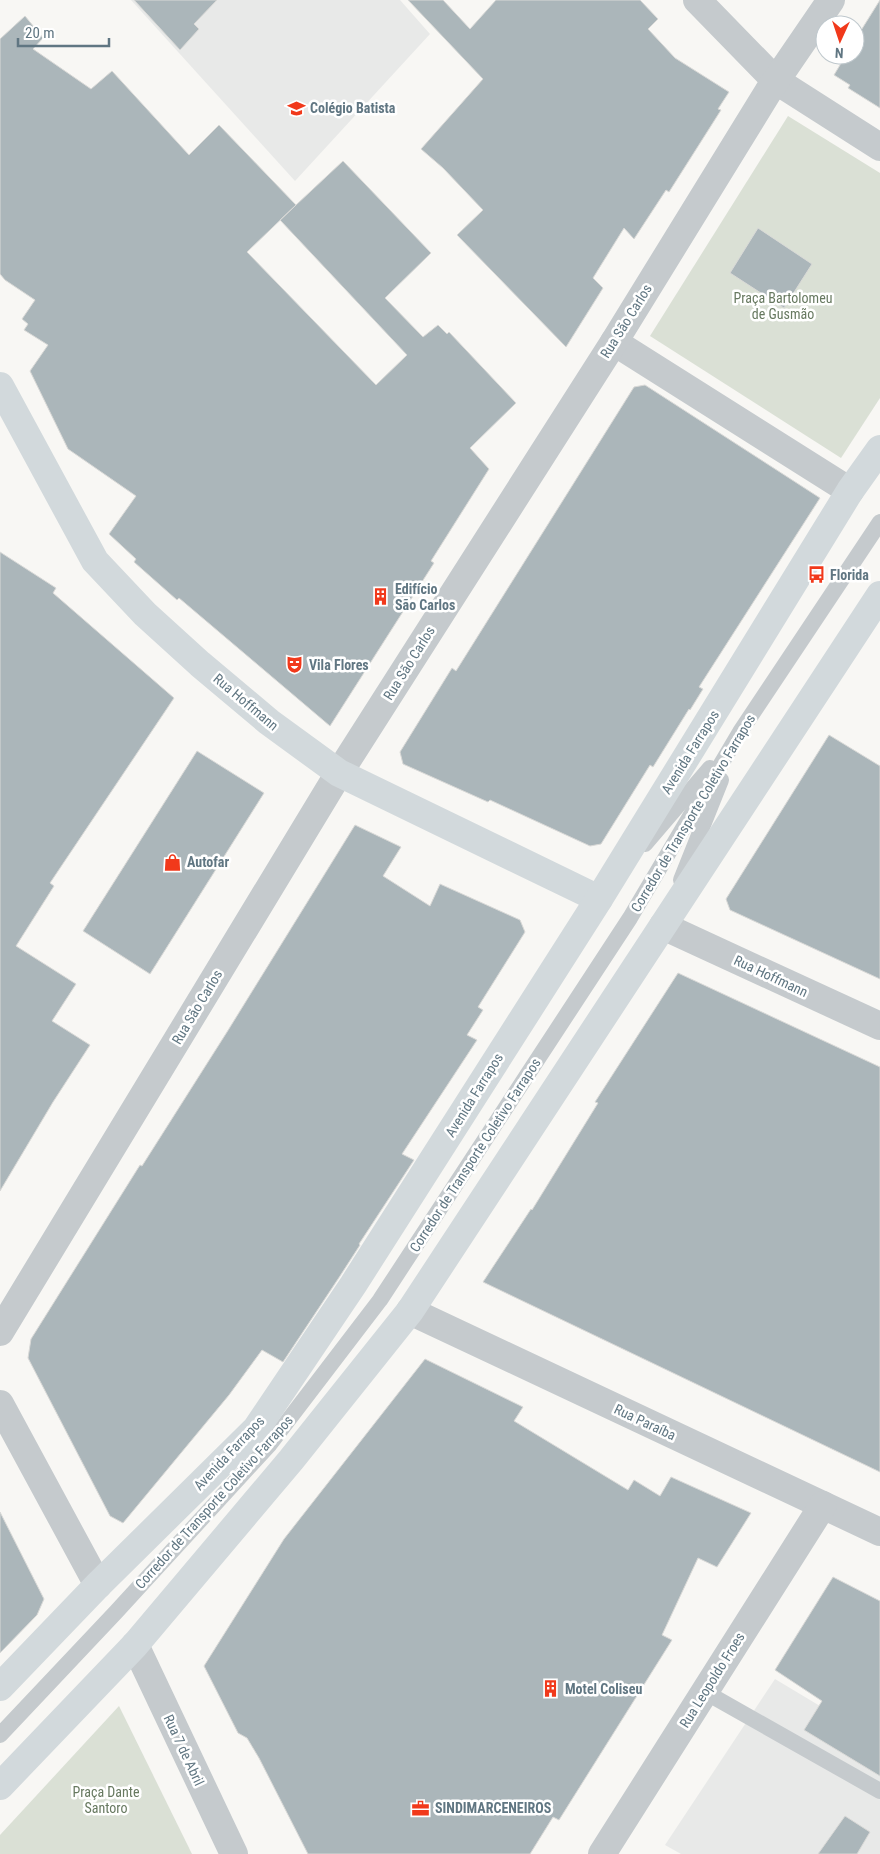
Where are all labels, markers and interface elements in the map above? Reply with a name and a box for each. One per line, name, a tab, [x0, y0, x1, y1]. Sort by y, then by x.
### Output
scale bar	[18, 15, 109, 47]
north arrow	[815, 15, 865, 65]
text: 20 m	[25, 24, 55, 42]
text: N	[835, 45, 844, 61]
school or university icon: Colégio Batista	[286, 98, 306, 118]
place label: Colégio Batista	[310, 100, 396, 116]
street label: Rua São Carlos	[597, 281, 655, 361]
park label: Praça Bartolomeu de Gusmão	[734, 290, 832, 322]
bus stop icon: Florida	[806, 565, 826, 585]
place label: Florida	[830, 567, 869, 583]
place label: Edifício São Carlos	[395, 581, 455, 613]
building icon: Edifício São Carlos	[371, 587, 391, 607]
street label: Rua São Carlos	[380, 623, 438, 703]
theatre icon: Vila Flores	[285, 655, 305, 675]
place label: Vila Flores	[309, 657, 369, 673]
street label: Rua Hoffmann	[210, 670, 282, 734]
street label: Avenida Farrapos	[658, 707, 722, 797]
street label: Corredor de Transporte Coletivo Farrapos	[628, 711, 758, 915]
shop icon: Autofar	[163, 852, 183, 872]
place label: Autofar	[187, 854, 229, 870]
street label: Rua Hoffmann	[732, 952, 810, 1000]
street label: Rua São Carlos	[169, 967, 225, 1047]
street label: Avenida Farrapos	[442, 1050, 506, 1140]
street label: Corredor de Transporte Coletivo Farrapos	[406, 1055, 544, 1255]
street label: Rua Paraíba	[612, 1401, 678, 1443]
street label: Corredor de Transporte Coletivo Farrapos	[132, 1412, 296, 1592]
street label: Avenida Farrapos	[191, 1413, 267, 1493]
street label: Rua Leopoldo Froes	[676, 1629, 748, 1731]
building icon: Motel Coliseu	[541, 1679, 561, 1699]
place label: Motel Coliseu	[565, 1681, 642, 1697]
street label: Rua 7 de Abril	[161, 1712, 207, 1788]
park label: Praça Dante Santoro	[72, 1784, 140, 1816]
office icon: SINDIMARCENEIROS	[411, 1798, 431, 1818]
place label: SINDIMARCENEIROS	[435, 1800, 552, 1816]

